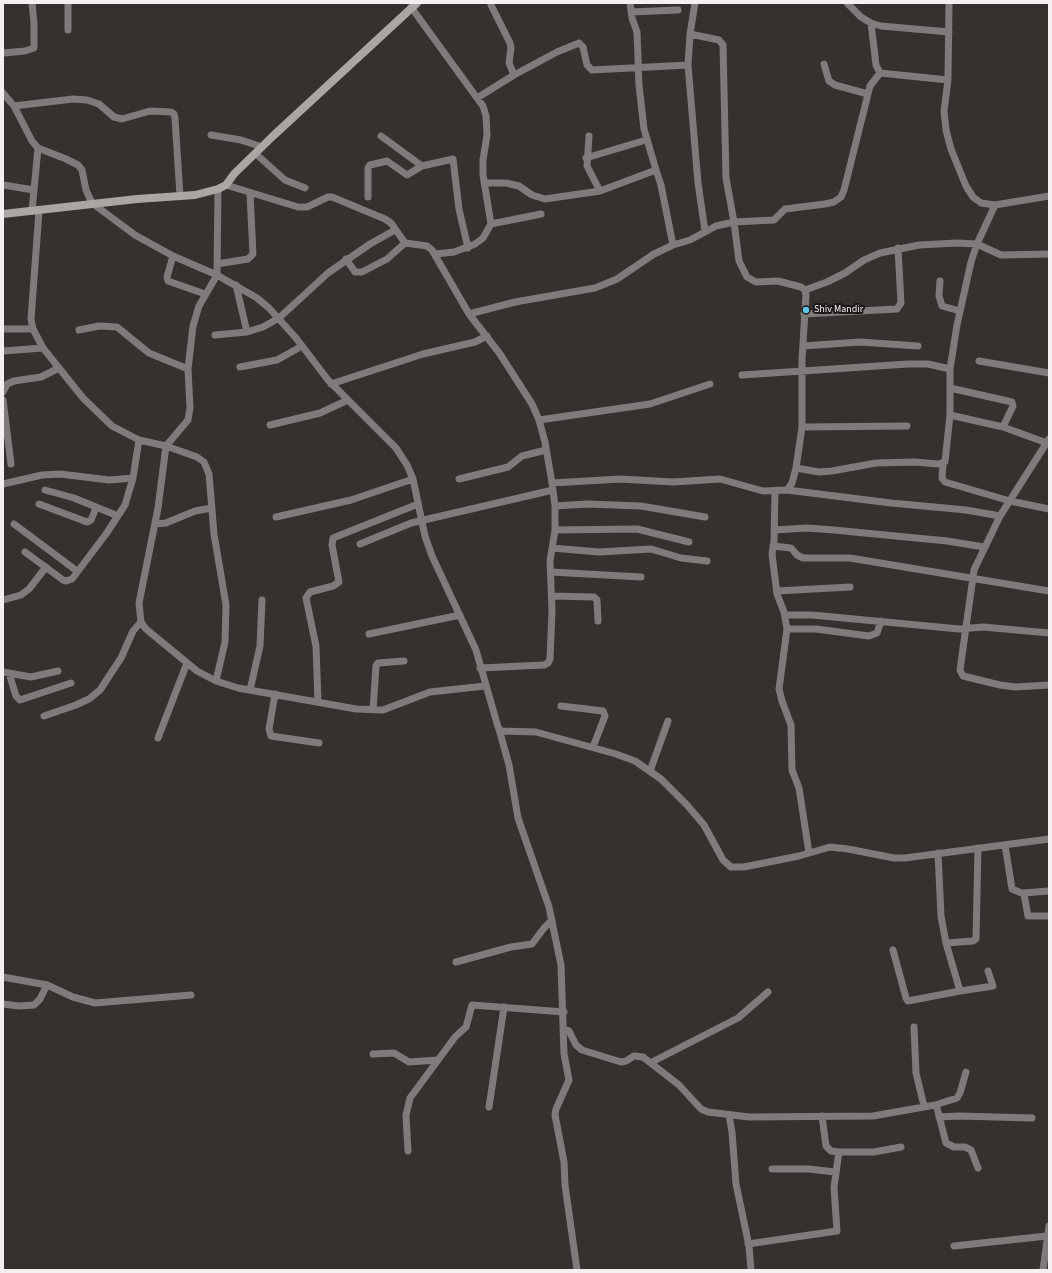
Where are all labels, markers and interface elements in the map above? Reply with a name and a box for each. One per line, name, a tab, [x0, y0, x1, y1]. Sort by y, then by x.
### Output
place label: Shiv Mandir	[814, 304, 863, 316]
marker: Shiv Mandir	[801, 305, 811, 315]

